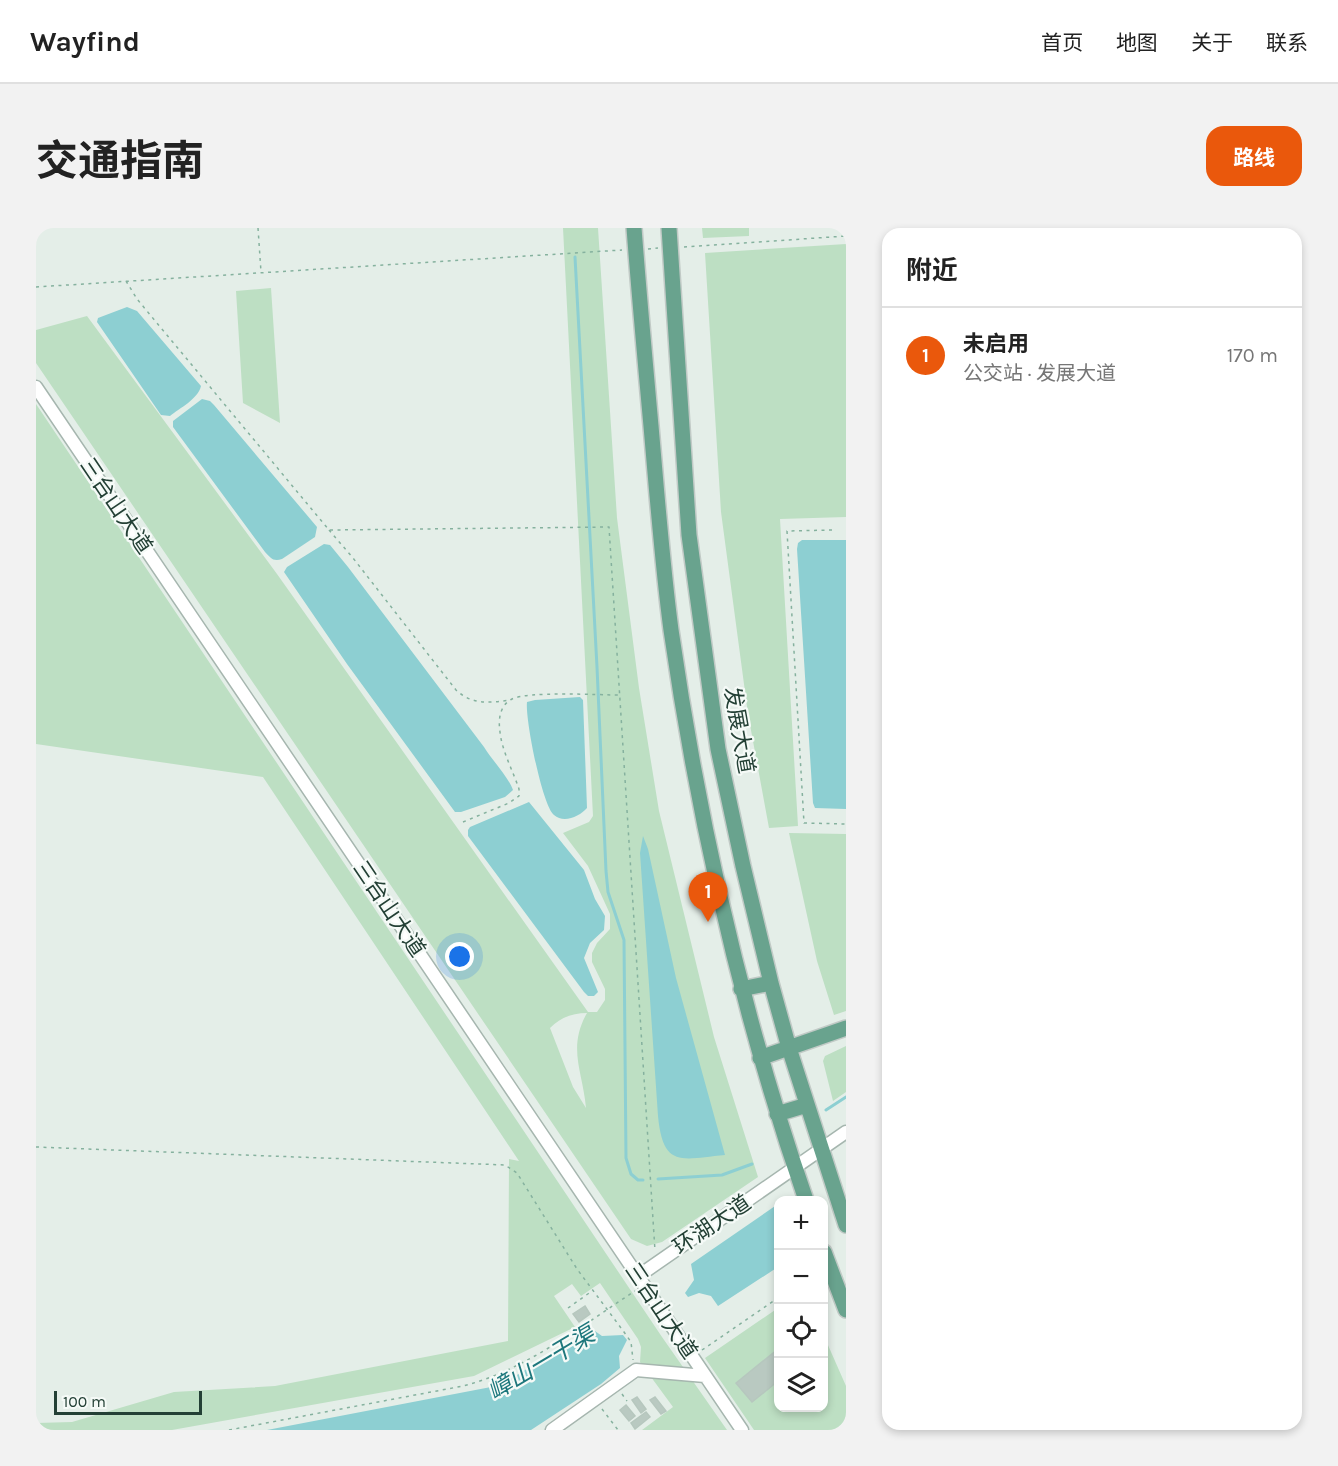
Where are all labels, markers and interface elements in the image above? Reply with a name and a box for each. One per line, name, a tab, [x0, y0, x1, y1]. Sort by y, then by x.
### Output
text: Wayfind	[30, 25, 140, 58]
text: 首页	[1041, 31, 1083, 55]
text: 地图	[1116, 31, 1158, 55]
text: 关于	[1191, 31, 1233, 55]
text: 联系	[1266, 31, 1308, 55]
button: 路线	[1206, 126, 1302, 186]
text: 交通指南	[36, 136, 204, 186]
text: 附近	[906, 255, 958, 286]
text: 未启用	[963, 331, 1029, 357]
text: 1	[922, 344, 929, 367]
text: 170 m	[1227, 344, 1278, 367]
text: 公交站 · 发展大道	[963, 362, 1116, 385]
street label: 三台山大道	[74, 453, 158, 559]
street label: 发展大道	[719, 684, 759, 776]
street label: 三台山大道	[347, 856, 431, 962]
pin: 1	[688, 872, 728, 922]
your location	[445, 942, 474, 971]
street label: 环湖大道	[668, 1190, 756, 1260]
map controls	[774, 1196, 828, 1412]
button: +	[774, 1196, 828, 1250]
button: −	[774, 1250, 828, 1304]
street label: 三台山大道	[619, 1258, 703, 1364]
button: locate	[774, 1304, 828, 1358]
water label: 嶂山一干渠	[482, 1319, 602, 1406]
button: layers	[774, 1358, 828, 1412]
scale bar	[54, 1388, 202, 1416]
text: 100 m	[63, 1392, 106, 1411]

